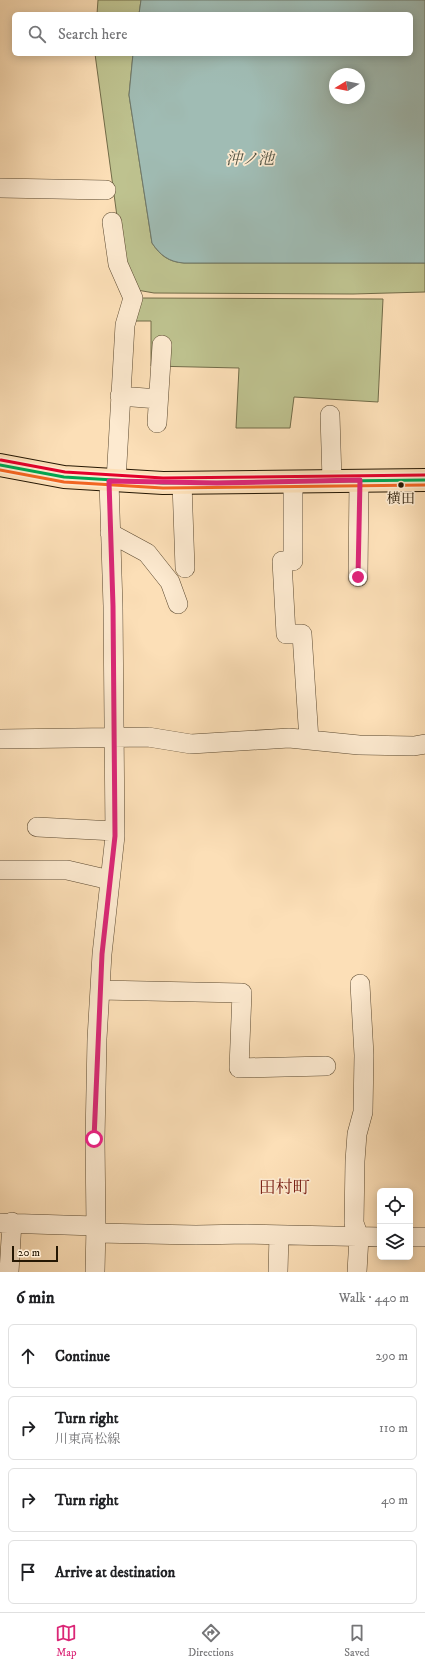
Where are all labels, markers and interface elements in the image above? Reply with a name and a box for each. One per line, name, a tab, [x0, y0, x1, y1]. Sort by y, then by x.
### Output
search box	[12, 12, 413, 56]
icon: search	[26, 23, 48, 45]
text: Search here	[58, 25, 127, 44]
north arrow	[329, 68, 365, 104]
water label: 沖ノ池	[226, 149, 276, 169]
marker: 横田	[396, 480, 406, 490]
place label: 横田	[387, 490, 415, 508]
route end	[349, 568, 367, 586]
route start	[85, 1130, 103, 1148]
district label: 田村町	[259, 1177, 310, 1199]
map controls	[377, 1188, 413, 1260]
button: locate	[377, 1188, 413, 1224]
button: layers	[377, 1224, 413, 1260]
scale bar	[12, 1244, 58, 1263]
text: 20 m	[18, 1246, 40, 1260]
text: 6 min	[16, 1287, 55, 1309]
text: Walk · 440 m	[339, 1290, 409, 1306]
icon: ahead	[17, 1345, 39, 1367]
text: Continue	[55, 1347, 110, 1366]
text: 290 m	[376, 1348, 408, 1364]
text: Turn right	[55, 1409, 118, 1428]
icon: right	[17, 1417, 39, 1439]
text: 110 m	[379, 1420, 408, 1436]
text: 川東高松線	[55, 1431, 120, 1447]
icon: right	[17, 1489, 39, 1511]
text: Turn right	[55, 1491, 118, 1510]
text: 40 m	[381, 1492, 408, 1508]
icon: arrive	[17, 1561, 39, 1583]
text: Arrive at destination	[55, 1563, 175, 1582]
tab: Map	[55, 1622, 77, 1660]
tab: Directions	[188, 1622, 234, 1660]
tab: Saved	[344, 1622, 370, 1660]

